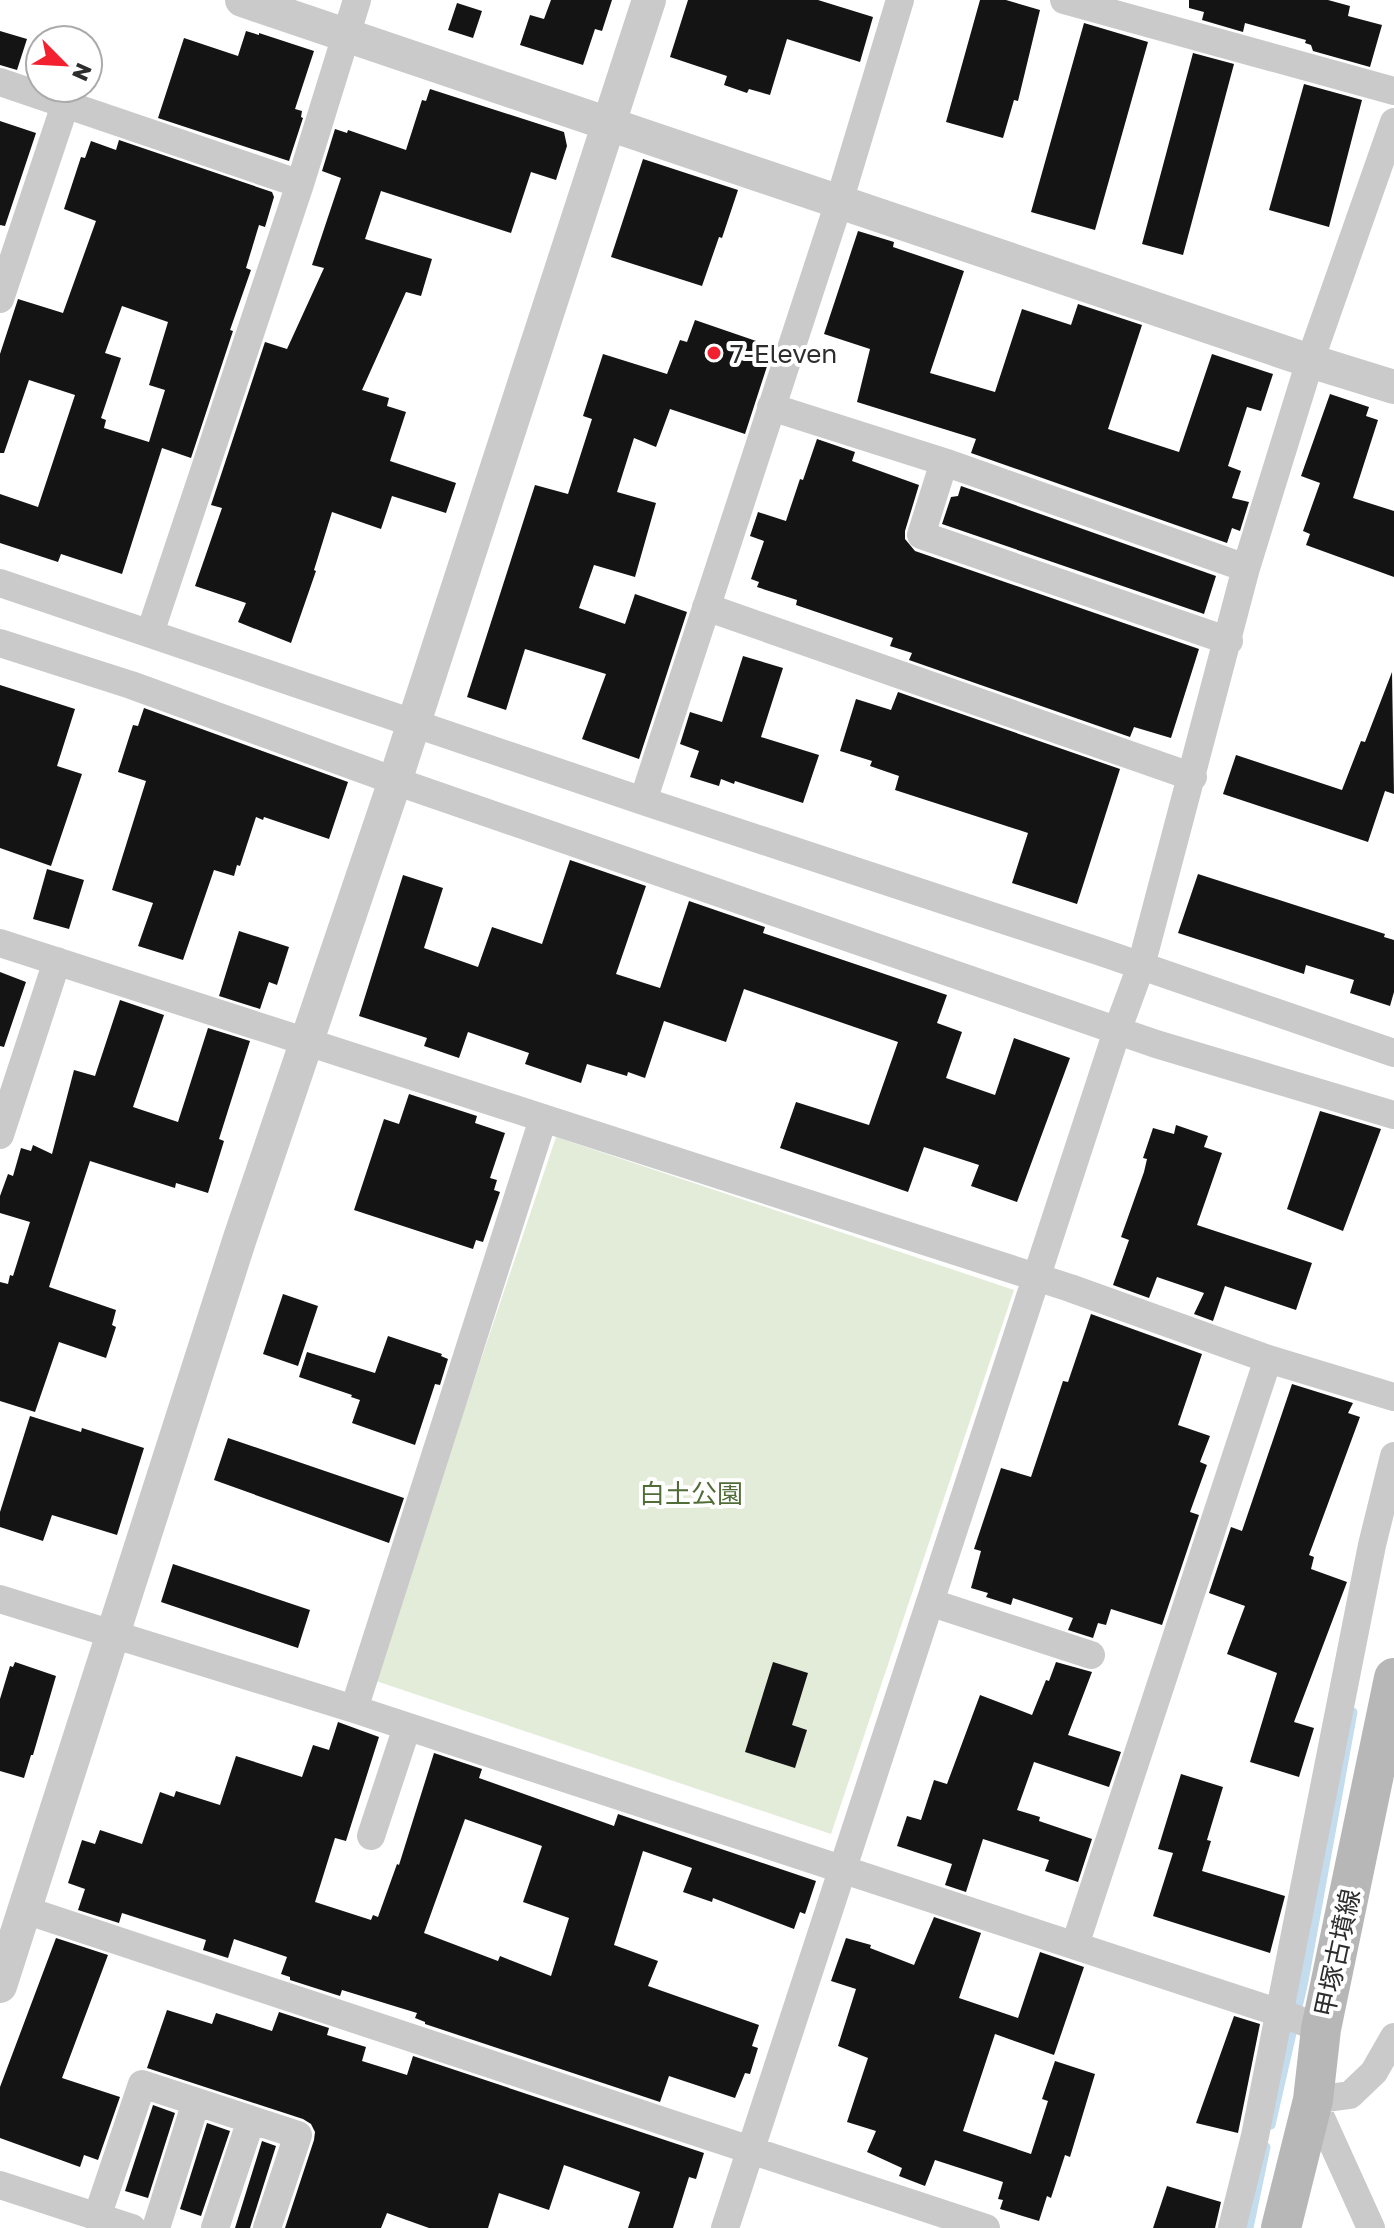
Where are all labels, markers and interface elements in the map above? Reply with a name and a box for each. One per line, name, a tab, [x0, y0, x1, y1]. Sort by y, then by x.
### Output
north arrow	[24, 24, 104, 104]
text: N	[67, 59, 98, 85]
place label: 7-Eleven	[730, 338, 837, 369]
marker: 7-Eleven	[705, 344, 723, 362]
park label: 白土公園	[639, 1478, 743, 1509]
street label: 甲塚古墳線	[1308, 1886, 1366, 2020]

